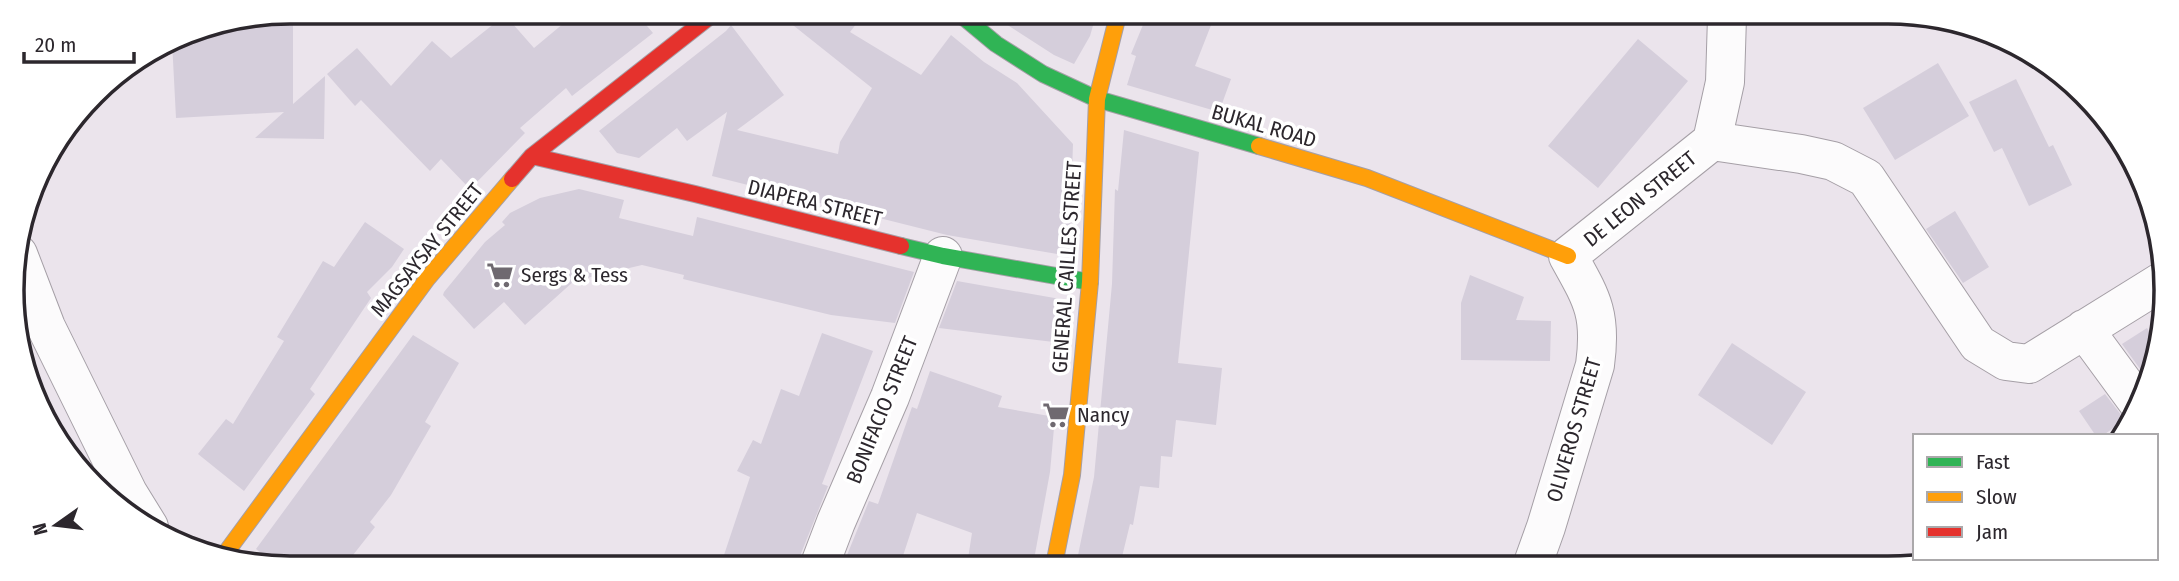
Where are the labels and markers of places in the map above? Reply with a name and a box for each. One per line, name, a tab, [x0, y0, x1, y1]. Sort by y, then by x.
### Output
supermarket icon: Sergs & Tess	[485, 260, 515, 290]
place label: Sergs & Tess	[521, 262, 628, 288]
supermarket icon: Nancy	[1041, 400, 1071, 430]
place label: Nancy	[1077, 402, 1130, 428]

